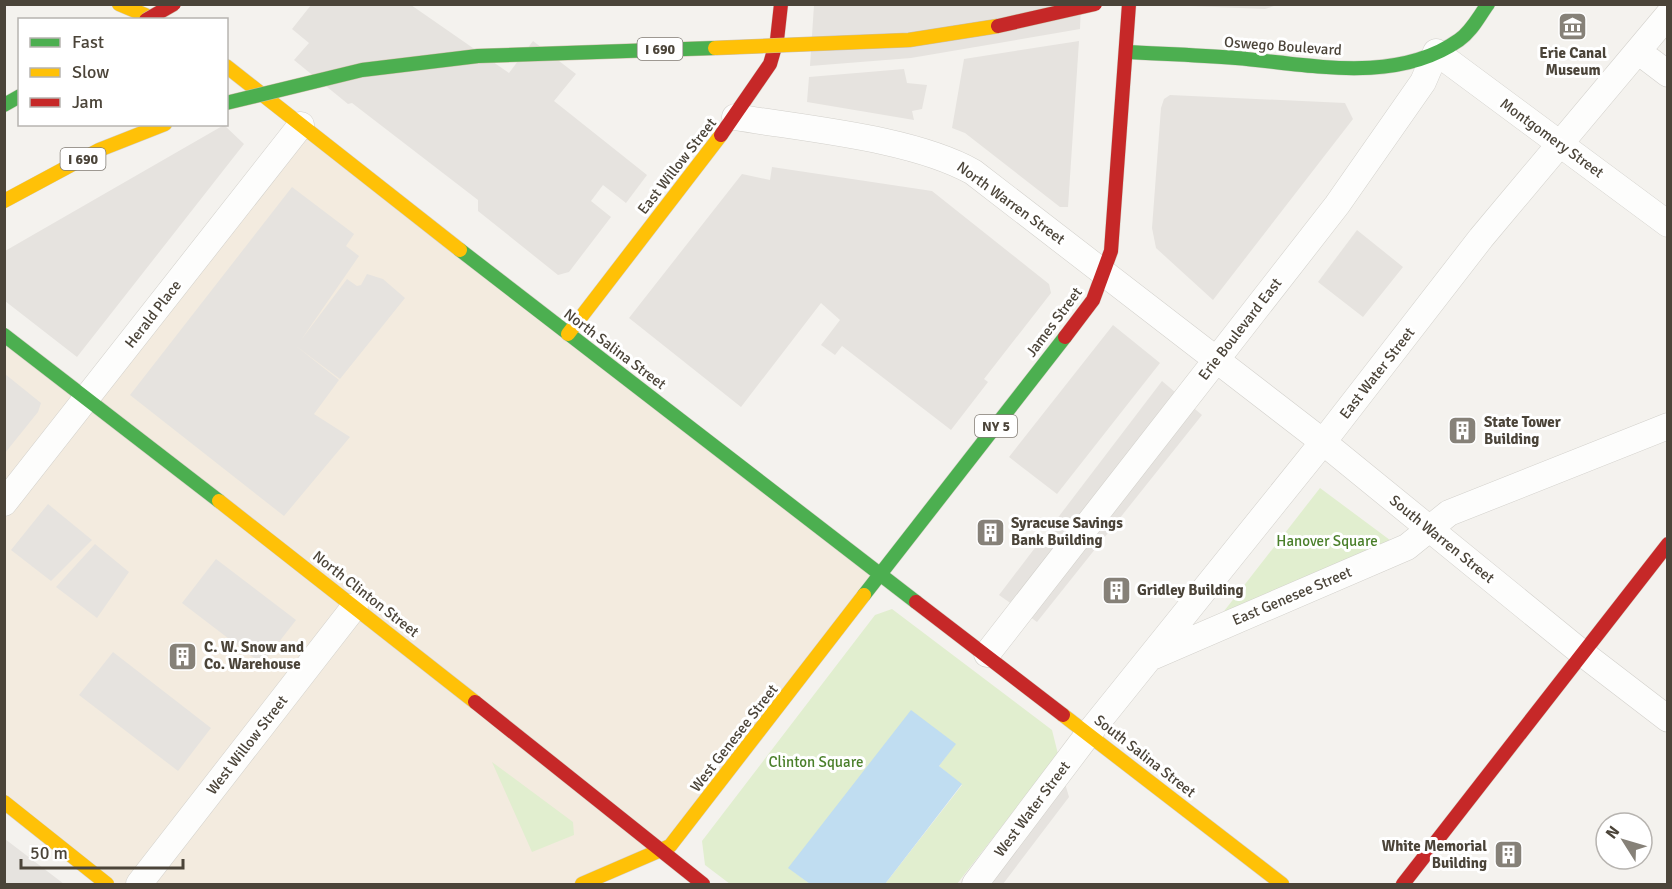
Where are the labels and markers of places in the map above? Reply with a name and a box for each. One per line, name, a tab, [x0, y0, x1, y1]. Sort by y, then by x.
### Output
museum icon: Erie Canal Museum	[1557, 10, 1589, 42]
place label: Erie Canal Museum	[1539, 44, 1607, 79]
place label: State Tower Building	[1484, 413, 1561, 448]
building icon: State Tower Building	[1447, 415, 1479, 447]
place label: Syracuse Savings Bank Building	[1011, 514, 1123, 549]
building icon: Syracuse Savings Bank Building	[974, 516, 1006, 548]
building icon: Gridley Building	[1100, 574, 1132, 606]
place label: Gridley Building	[1137, 581, 1244, 599]
place label: C. W. Snow and Co. Warehouse	[204, 638, 304, 673]
building icon: C. W. Snow and Co. Warehouse	[167, 640, 199, 672]
place label: White Memorial Building	[1382, 837, 1487, 872]
building icon: White Memorial Building	[1492, 839, 1524, 871]

